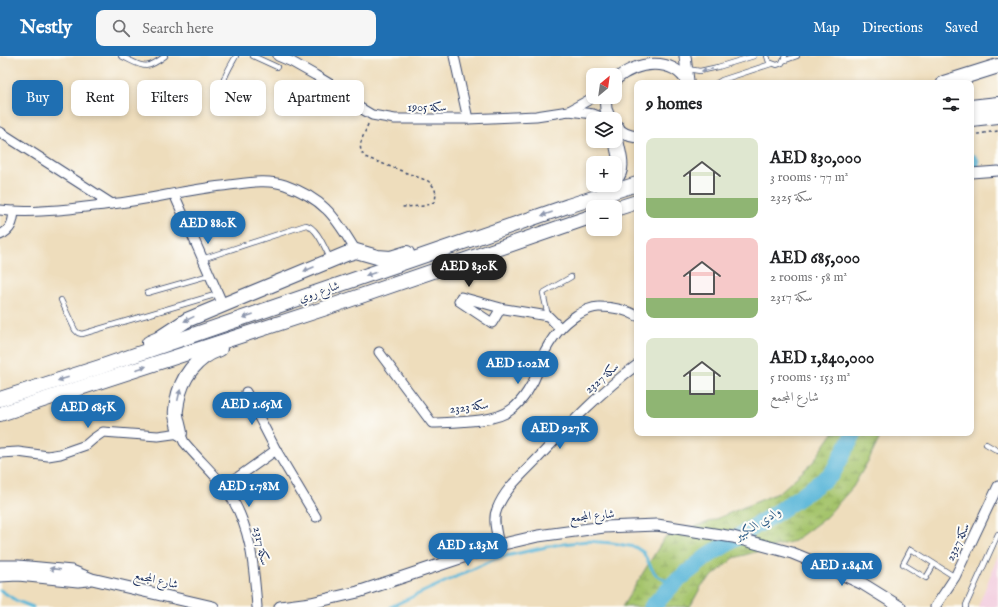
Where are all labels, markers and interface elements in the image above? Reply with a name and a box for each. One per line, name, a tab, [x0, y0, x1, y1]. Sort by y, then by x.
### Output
search box	[96, 10, 376, 46]
text: Nestly	[20, 16, 72, 40]
icon: search	[110, 17, 132, 39]
text: Search here	[142, 19, 214, 38]
text: Map	[813, 19, 840, 37]
text: Directions	[862, 19, 923, 37]
text: Saved	[945, 19, 978, 37]
one-way arrow	[701, 67, 713, 73]
north arrow	[586, 68, 622, 104]
map controls	[586, 68, 622, 236]
chip: Buy	[12, 80, 63, 116]
chip: Rent	[71, 80, 129, 116]
chip: Filters	[137, 80, 202, 116]
chip: New	[210, 80, 266, 116]
chip: Apartment	[274, 80, 364, 116]
icon: filters	[940, 93, 962, 115]
text: 9 homes	[646, 94, 702, 115]
street label: سكة 1905	[408, 100, 447, 115]
button: layers	[586, 112, 622, 148]
text: AED 830,000	[770, 148, 862, 169]
icon: home	[678, 154, 726, 202]
button: +	[586, 156, 622, 192]
text: 3 rooms · 77 m²	[770, 169, 848, 186]
text: سكة 2325	[770, 189, 812, 206]
button: −	[586, 200, 622, 236]
pin: AED 880K	[167, 211, 249, 245]
one-way arrow	[540, 211, 552, 217]
text: AED 880K	[179, 215, 237, 232]
text: AED 685,000	[770, 248, 860, 269]
pin: AED 830K	[428, 254, 510, 288]
icon: home	[678, 254, 726, 302]
text: AED 830K	[441, 258, 497, 275]
one-way arrow	[304, 266, 315, 272]
text: 2 rooms · 58 m²	[770, 269, 847, 286]
one-way arrow	[365, 271, 377, 277]
street label: شارع روي	[297, 278, 343, 309]
text: سكة 2317	[770, 289, 813, 306]
one-way arrow	[242, 313, 254, 319]
one-way arrow	[183, 316, 195, 322]
text: AED 1,840,000	[770, 348, 874, 369]
pin: AED 1.02M	[472, 351, 564, 385]
icon: home	[678, 354, 726, 402]
text: AED 1.02M	[486, 355, 550, 372]
street label: سكة 2327	[582, 359, 622, 397]
one-way arrow	[136, 365, 148, 371]
text: 5 rooms · 153 m²	[770, 369, 850, 386]
one-way arrow	[56, 376, 68, 382]
one-way arrow	[176, 389, 182, 401]
text: شارع المجمع	[770, 389, 819, 406]
pin: AED 1.65M	[206, 392, 298, 426]
pin: AED 685K	[47, 395, 129, 429]
text: AED 1.65M	[221, 396, 283, 413]
street label: سكة 2323	[449, 397, 490, 417]
text: AED 685K	[60, 399, 116, 416]
pin: AED 927K	[519, 416, 601, 450]
text: AED 927K	[531, 420, 589, 437]
pin: AED 1.78M	[203, 474, 295, 508]
text: AED 1.78M	[218, 478, 280, 495]
water label: وادي الكبير	[731, 503, 785, 546]
street label: شارع المجمع	[569, 507, 616, 528]
street label: سكة 2327	[943, 520, 973, 563]
street label: سكة 2317	[250, 525, 272, 567]
pin: AED 1.83M	[422, 533, 514, 567]
text: AED 1.83M	[438, 537, 498, 554]
pin: AED 1.84M	[796, 553, 888, 587]
text: AED 1.84M	[811, 557, 873, 574]
one-way arrow	[49, 566, 61, 572]
street label: شارع المجمع	[132, 568, 180, 595]

